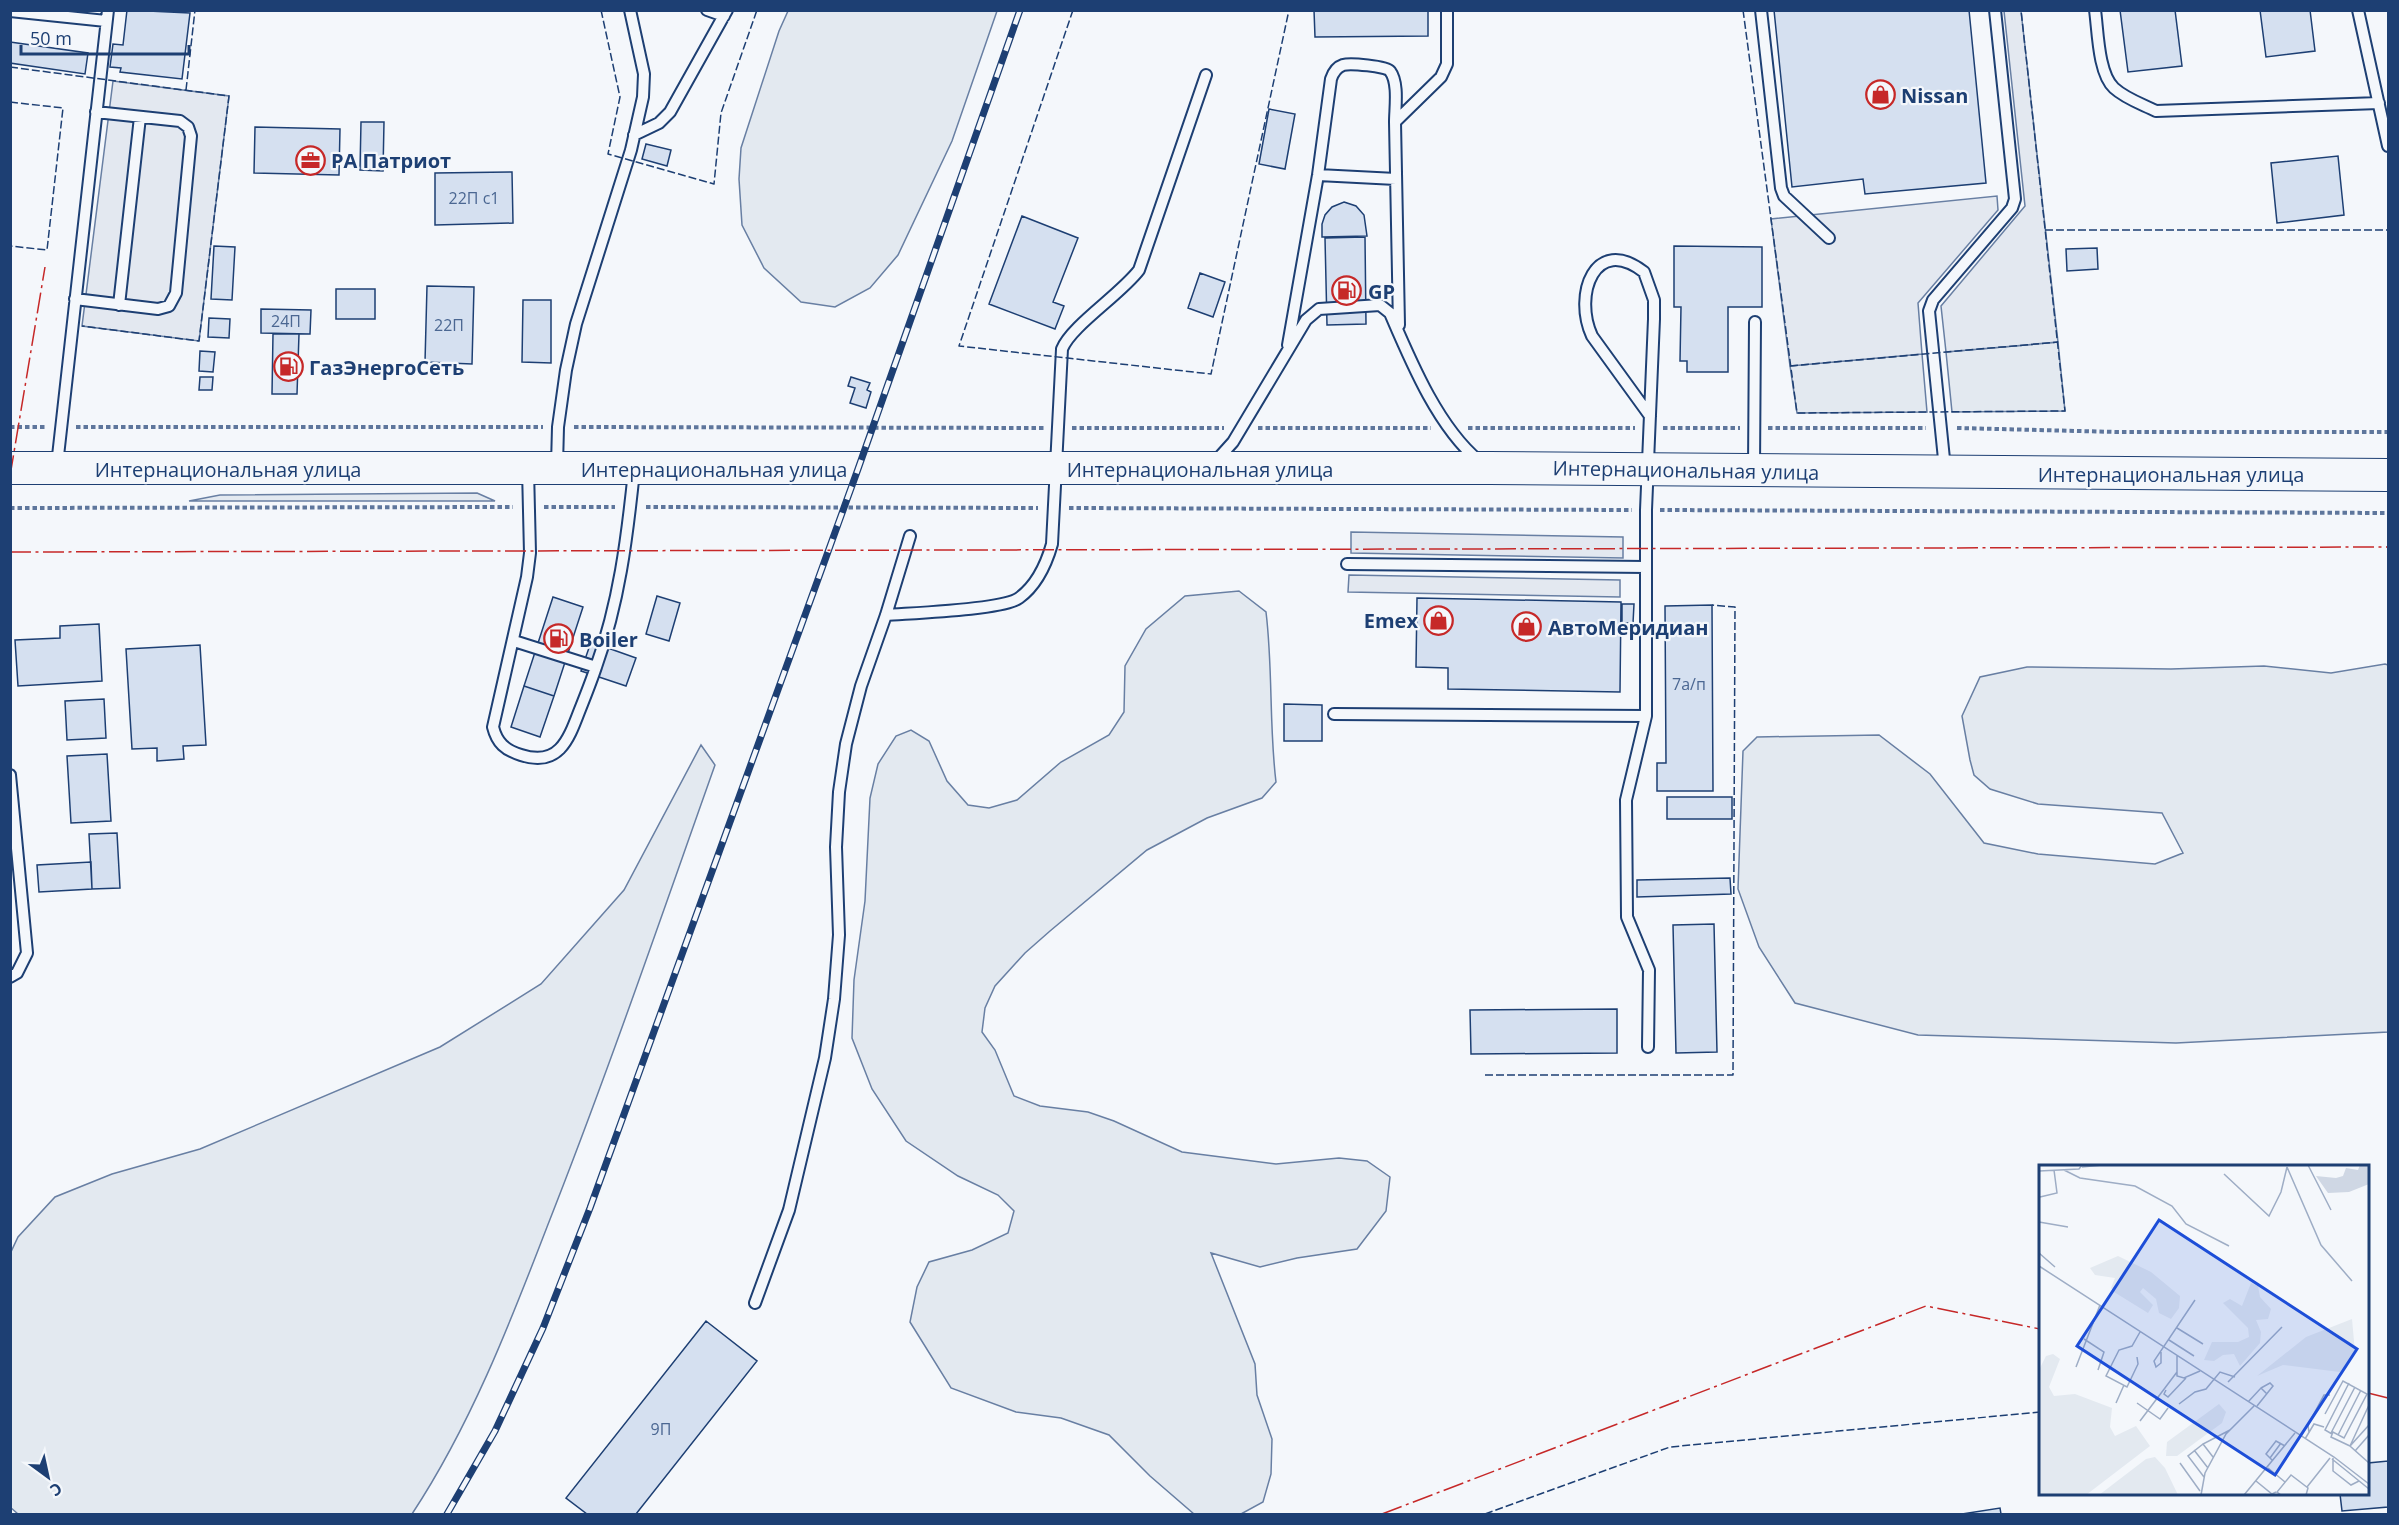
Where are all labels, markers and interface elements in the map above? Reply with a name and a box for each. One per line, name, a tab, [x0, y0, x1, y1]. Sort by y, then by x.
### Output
scale bar	[21, 18, 189, 56]
text: 50 m	[30, 26, 72, 50]
shop icon: Nissan	[1864, 79, 1896, 111]
place label: Nissan	[1901, 82, 1968, 109]
office icon: РА Патриот	[294, 144, 326, 176]
place label: РА Патриот	[331, 147, 451, 174]
house number: 22П с1	[449, 187, 499, 209]
fuel station icon: GP	[1331, 275, 1363, 307]
place label: GP	[1368, 278, 1395, 305]
house number: 24П	[271, 310, 301, 332]
house number: 22П	[434, 314, 464, 336]
fuel station icon: ГазЭнергоСеть	[272, 351, 304, 383]
place label: ГазЭнергоСеть	[309, 354, 464, 381]
street label: Интернациональная улица	[1552, 454, 1820, 486]
street label: Интернациональная улица	[95, 456, 361, 483]
street label: Интернациональная улица	[581, 456, 847, 483]
street label: Интернациональная улица	[1067, 456, 1333, 483]
street label: Интернациональная улица	[2038, 461, 2304, 488]
shop icon: Emex	[1423, 604, 1455, 636]
place label: Emex	[1364, 607, 1418, 634]
shop icon: АвтоМеридиан	[1511, 611, 1543, 643]
place label: АвтоМеридиан	[1548, 614, 1709, 641]
fuel station icon: Boiler	[542, 623, 574, 655]
place label: Boiler	[579, 626, 638, 653]
house number: 7а/п	[1672, 673, 1706, 695]
inset map	[2039, 1165, 2369, 1495]
house number: 9П	[651, 1418, 671, 1440]
north arrow	[18, 1447, 78, 1507]
text: С	[46, 1478, 66, 1502]

